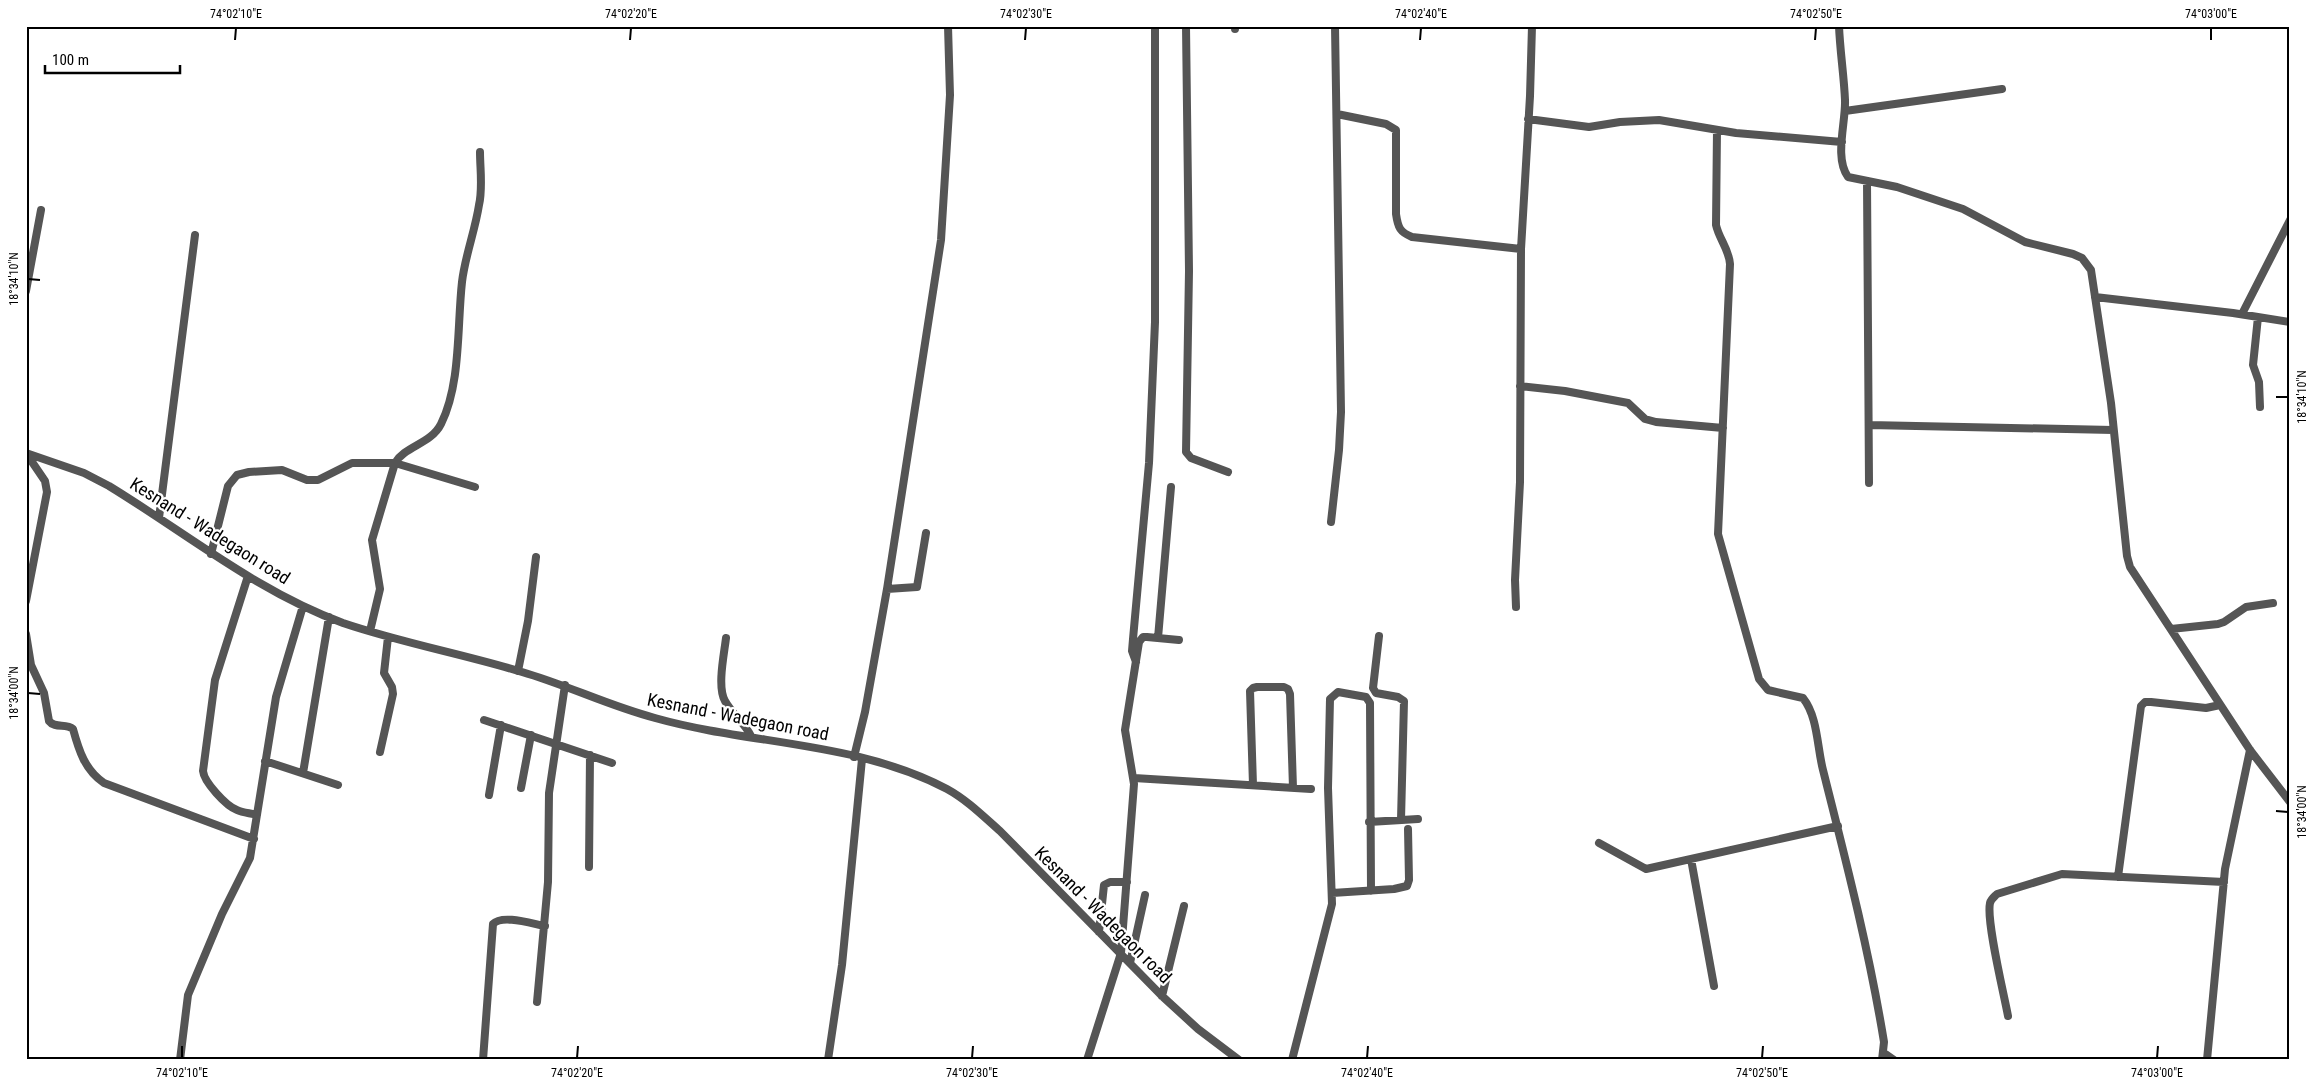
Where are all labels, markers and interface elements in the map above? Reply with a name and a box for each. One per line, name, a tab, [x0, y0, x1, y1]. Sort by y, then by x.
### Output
text: 74°02'10"E	[210, 7, 262, 21]
text: 74°02'20"E	[605, 7, 657, 21]
text: 74°02'30"E	[1000, 7, 1052, 21]
text: 74°02'40"E	[1395, 7, 1447, 21]
text: 74°02'50"E	[1790, 7, 1842, 21]
text: 74°03'00"E	[2185, 7, 2237, 21]
scale bar	[45, 42, 180, 74]
text: 100 m	[52, 51, 89, 69]
text: 18°34'10"N	[7, 252, 21, 306]
text: 18°34'10"N	[2295, 370, 2309, 424]
street label: Kesnand - Wadegaon road	[126, 473, 294, 588]
text: 18°34'00"N	[7, 666, 21, 720]
street label: Kesnand - Wadegaon road	[645, 689, 831, 744]
text: 18°34'00"N	[2295, 785, 2309, 839]
street label: Kesnand - Wadegaon road	[1031, 842, 1176, 987]
text: 74°02'10"E	[156, 1066, 208, 1080]
text: 74°02'20"E	[551, 1066, 603, 1080]
text: 74°02'30"E	[946, 1066, 998, 1080]
text: 74°02'40"E	[1341, 1066, 1393, 1080]
text: 74°02'50"E	[1736, 1066, 1788, 1080]
text: 74°03'00"E	[2131, 1066, 2183, 1080]

